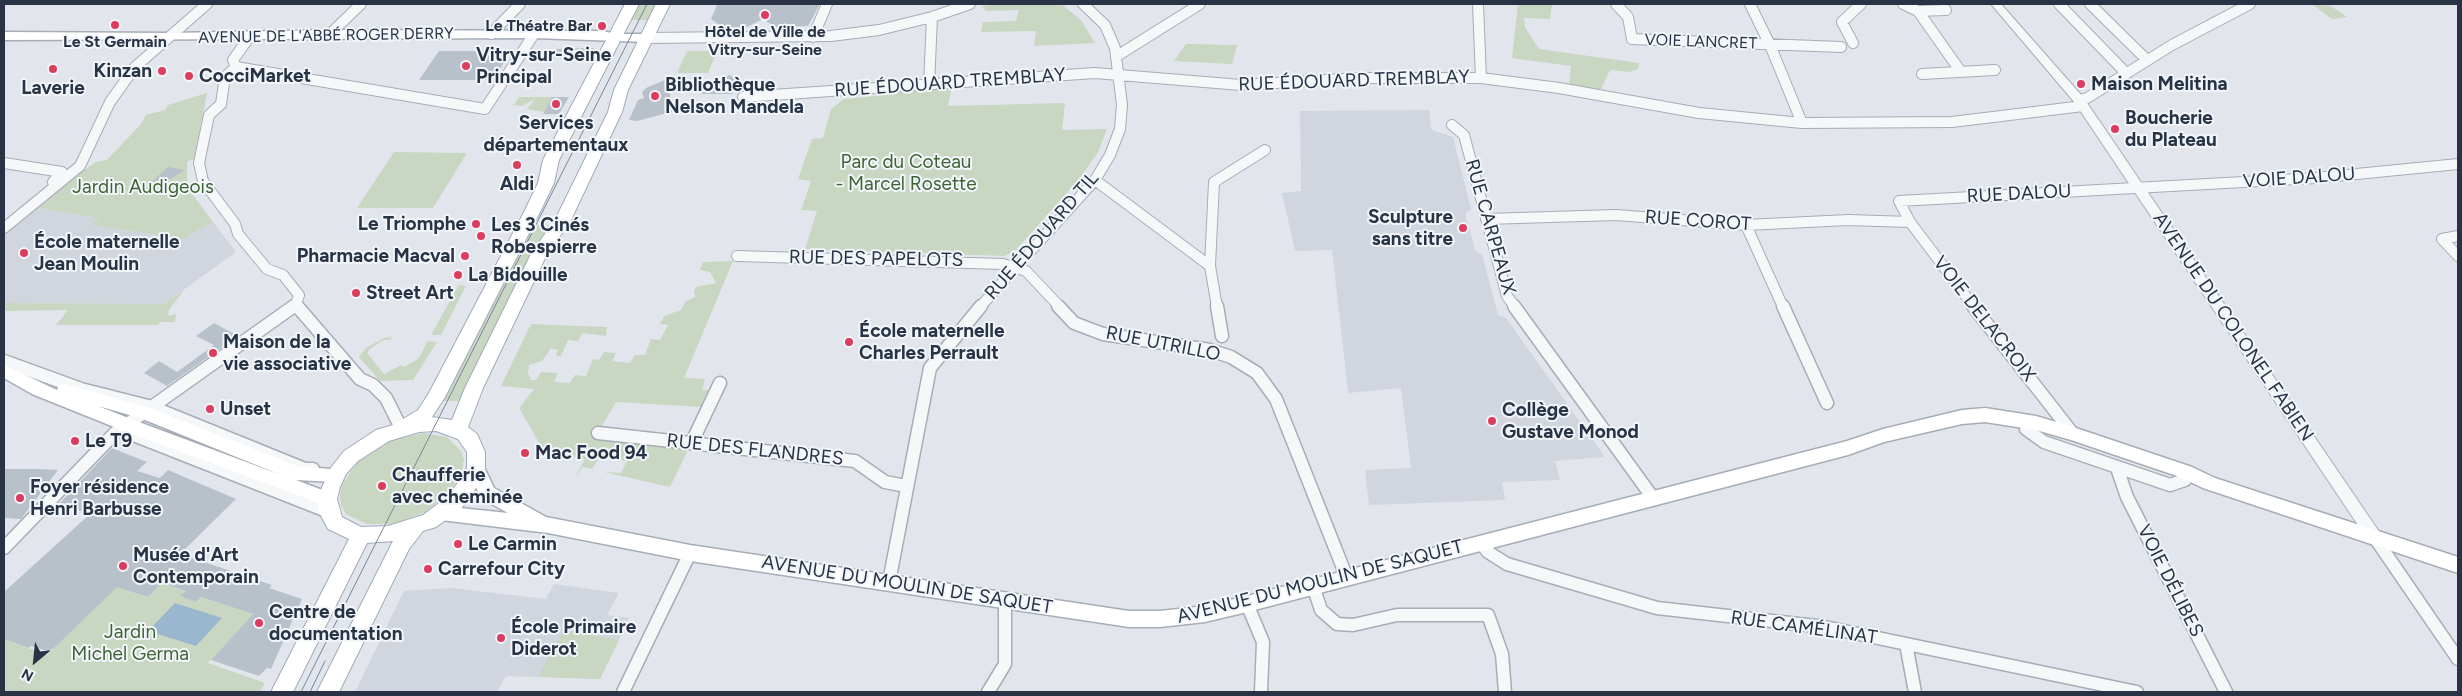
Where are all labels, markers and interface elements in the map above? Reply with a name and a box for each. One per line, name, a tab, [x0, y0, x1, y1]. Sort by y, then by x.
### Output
marker: Hôtel de Ville de Vitry-sur-Seine	[759, 9, 771, 21]
place label: Le Théatre Bar	[485, 16, 592, 36]
marker: Le St Germain	[109, 19, 121, 31]
marker: Le Théatre Bar	[596, 20, 608, 32]
place label: Hôtel de Ville de Vitry-sur-Seine	[704, 22, 826, 60]
street label: AVENUE DE L'ABBÉ ROGER DERRY	[198, 24, 454, 48]
street label: VOIE LANCRET	[1644, 30, 1758, 54]
place label: Le St Germain	[63, 32, 167, 52]
place label: Vitry-sur-Seine Principal	[476, 44, 611, 88]
place label: Kinzan	[94, 60, 152, 82]
marker: Vitry-sur-Seine Principal	[460, 60, 472, 72]
marker: Laverie	[47, 63, 59, 75]
street label: RUE ÉDOUARD TREMBLAY	[834, 64, 1066, 102]
marker: Kinzan	[156, 65, 168, 77]
place label: CocciMarket	[199, 65, 311, 87]
street label: RUE ÉDOUARD TREMBLAY	[1238, 66, 1470, 96]
marker: CocciMarket	[183, 70, 195, 82]
place label: Maison Melitina	[2091, 73, 2228, 95]
place label: Bibliothèque Nelson Mandela	[665, 74, 804, 118]
place label: Laverie	[21, 77, 85, 99]
marker: Maison Melitina	[2075, 78, 2087, 90]
marker: Bibliothèque Nelson Mandela	[649, 90, 661, 102]
marker: Services départementaux	[550, 98, 562, 110]
place label: Boucherie du Plateau	[2125, 107, 2217, 151]
place label: Services départementaux	[483, 112, 629, 156]
marker: Boucherie du Plateau	[2109, 123, 2121, 135]
park label: Parc du Coteau - Marcel Rosette	[835, 151, 977, 195]
street label: RUE CARPEAUX	[1460, 157, 1520, 297]
marker: Aldi	[511, 159, 523, 171]
street label: VOIE DALOU	[2242, 163, 2356, 193]
street label: RUE ÉDOUARD TIL	[980, 167, 1104, 305]
place label: Aldi	[500, 173, 534, 195]
park label: Jardin Audigeois	[72, 176, 214, 198]
street label: RUE DALOU	[1966, 180, 2072, 208]
place label: Sculpture sans titre	[1368, 206, 1453, 250]
street label: RUE COROT	[1644, 206, 1752, 236]
street label: AVENUE DU COLONEL FABIEN	[2148, 208, 2318, 446]
place label: Le Triomphe	[358, 213, 466, 235]
place label: Les 3 Cinés Robespierre	[491, 214, 597, 258]
marker: Le Triomphe	[470, 218, 482, 230]
marker: Sculpture sans titre	[1457, 222, 1469, 234]
marker: Les 3 Cinés Robespierre	[475, 230, 487, 242]
place label: École maternelle Jean Moulin	[34, 231, 179, 275]
place label: Pharmacie Macval	[297, 245, 455, 267]
street label: RUE DES PAPELOTS	[789, 246, 963, 272]
marker: École maternelle Jean Moulin	[18, 247, 30, 259]
marker: Pharmacie Macval	[459, 250, 471, 262]
street label: VOIE DELACROIX	[1928, 252, 2040, 386]
place label: La Bidouille	[468, 264, 567, 286]
marker: La Bidouille	[452, 269, 464, 281]
place label: Street Art	[366, 282, 454, 304]
marker: Street Art	[350, 287, 362, 299]
place label: École maternelle Charles Perrault	[859, 320, 1004, 364]
street label: RUE UTRILLO	[1104, 322, 1222, 366]
place label: Maison de la vie associative	[223, 331, 351, 375]
marker: École maternelle Charles Perrault	[843, 336, 855, 348]
marker: Maison de la vie associative	[207, 347, 219, 359]
place label: Unset	[220, 398, 271, 420]
place label: Collège Gustave Monod	[1502, 399, 1639, 443]
marker: Unset	[204, 403, 216, 415]
marker: Collège Gustave Monod	[1486, 415, 1498, 427]
street label: RUE DES FLANDRES	[665, 429, 845, 471]
place label: Le T9	[85, 430, 132, 452]
marker: Le T9	[69, 435, 81, 447]
place label: Mac Food 94	[535, 442, 648, 464]
marker: Mac Food 94	[519, 447, 531, 459]
place label: Chaufferie avec cheminée	[392, 464, 523, 508]
place label: Foyer résidence Henri Barbusse	[30, 476, 169, 520]
marker: Chaufferie avec cheminée	[376, 480, 388, 492]
marker: Foyer résidence Henri Barbusse	[14, 492, 26, 504]
street label: VOIE DÉLIBES	[2132, 521, 2208, 641]
place label: Le Carmin	[468, 533, 557, 555]
street label: AVENUE DU MOULIN DE SAQUET	[1175, 535, 1465, 629]
marker: Le Carmin	[452, 538, 464, 550]
place label: Musée d'Art Contemporain	[133, 544, 259, 588]
street label: AVENUE DU MOULIN DE SAQUET	[760, 551, 1054, 619]
place label: Carrefour City	[438, 558, 565, 580]
marker: Musée d'Art Contemporain	[117, 560, 129, 572]
marker: Carrefour City	[422, 563, 434, 575]
place label: Centre de documentation	[269, 601, 402, 645]
street label: RUE CAMÉLINAT	[1729, 606, 1879, 650]
place label: École Primaire Diderot	[511, 616, 636, 660]
marker: Centre de documentation	[253, 617, 265, 629]
park label: Jardin Michel Germa	[71, 621, 189, 665]
marker: École Primaire Diderot	[495, 632, 507, 644]
north arrow	[10, 636, 60, 686]
text: N	[19, 665, 37, 685]

